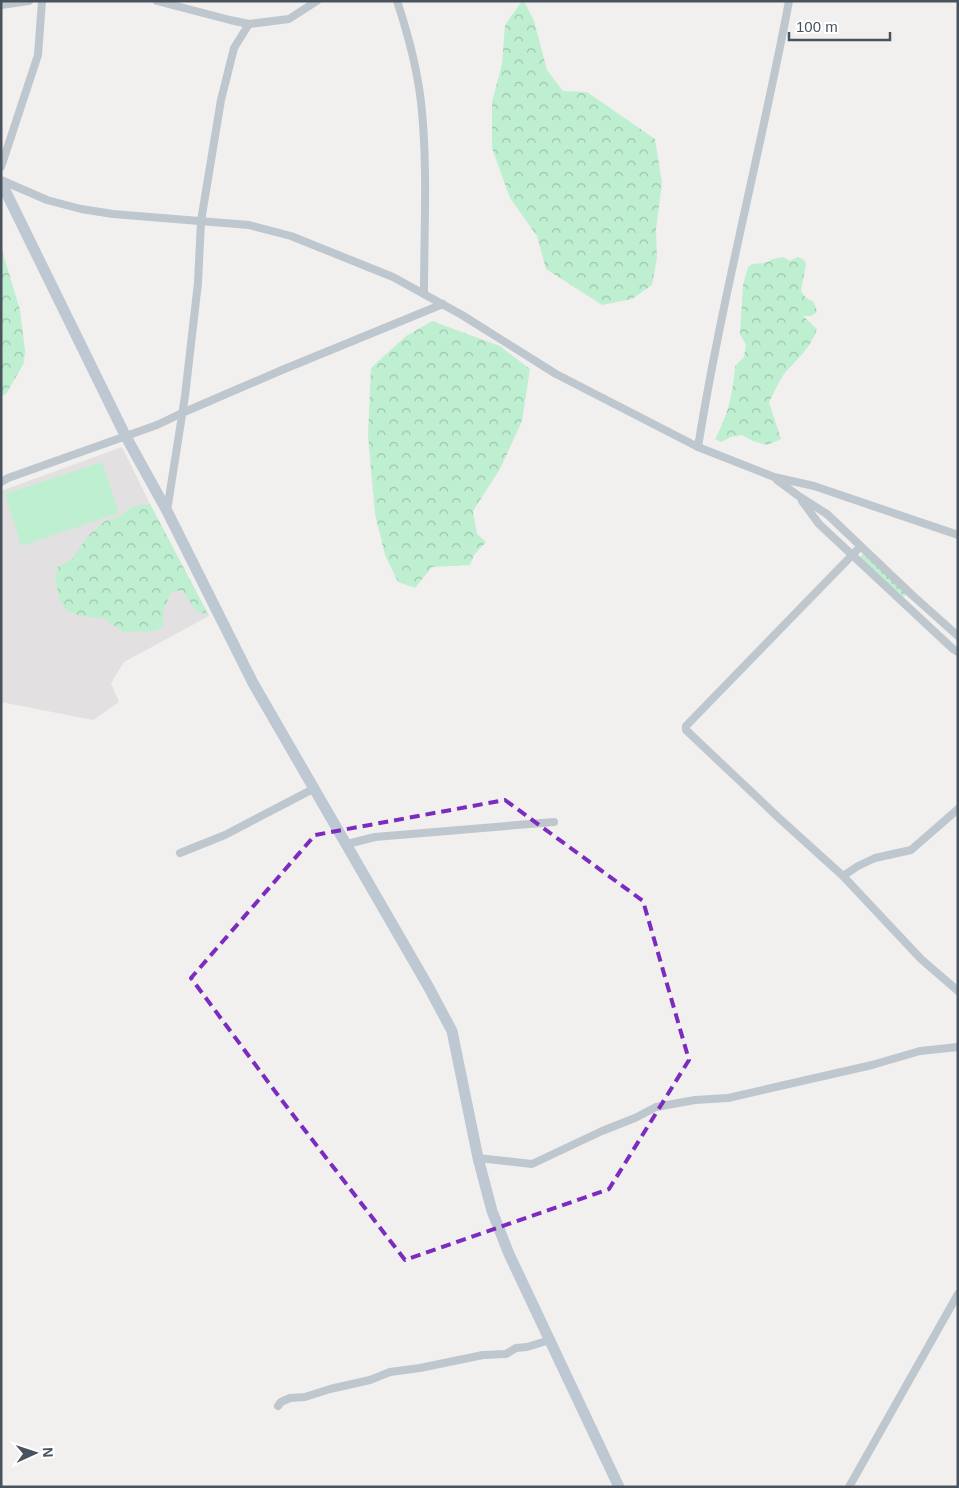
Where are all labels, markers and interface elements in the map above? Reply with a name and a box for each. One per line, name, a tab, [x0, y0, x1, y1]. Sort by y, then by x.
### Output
scale bar	[789, 10, 890, 42]
text: 100 m	[796, 18, 838, 35]
north arrow	[10, 1428, 60, 1478]
text: N	[40, 1447, 56, 1458]

